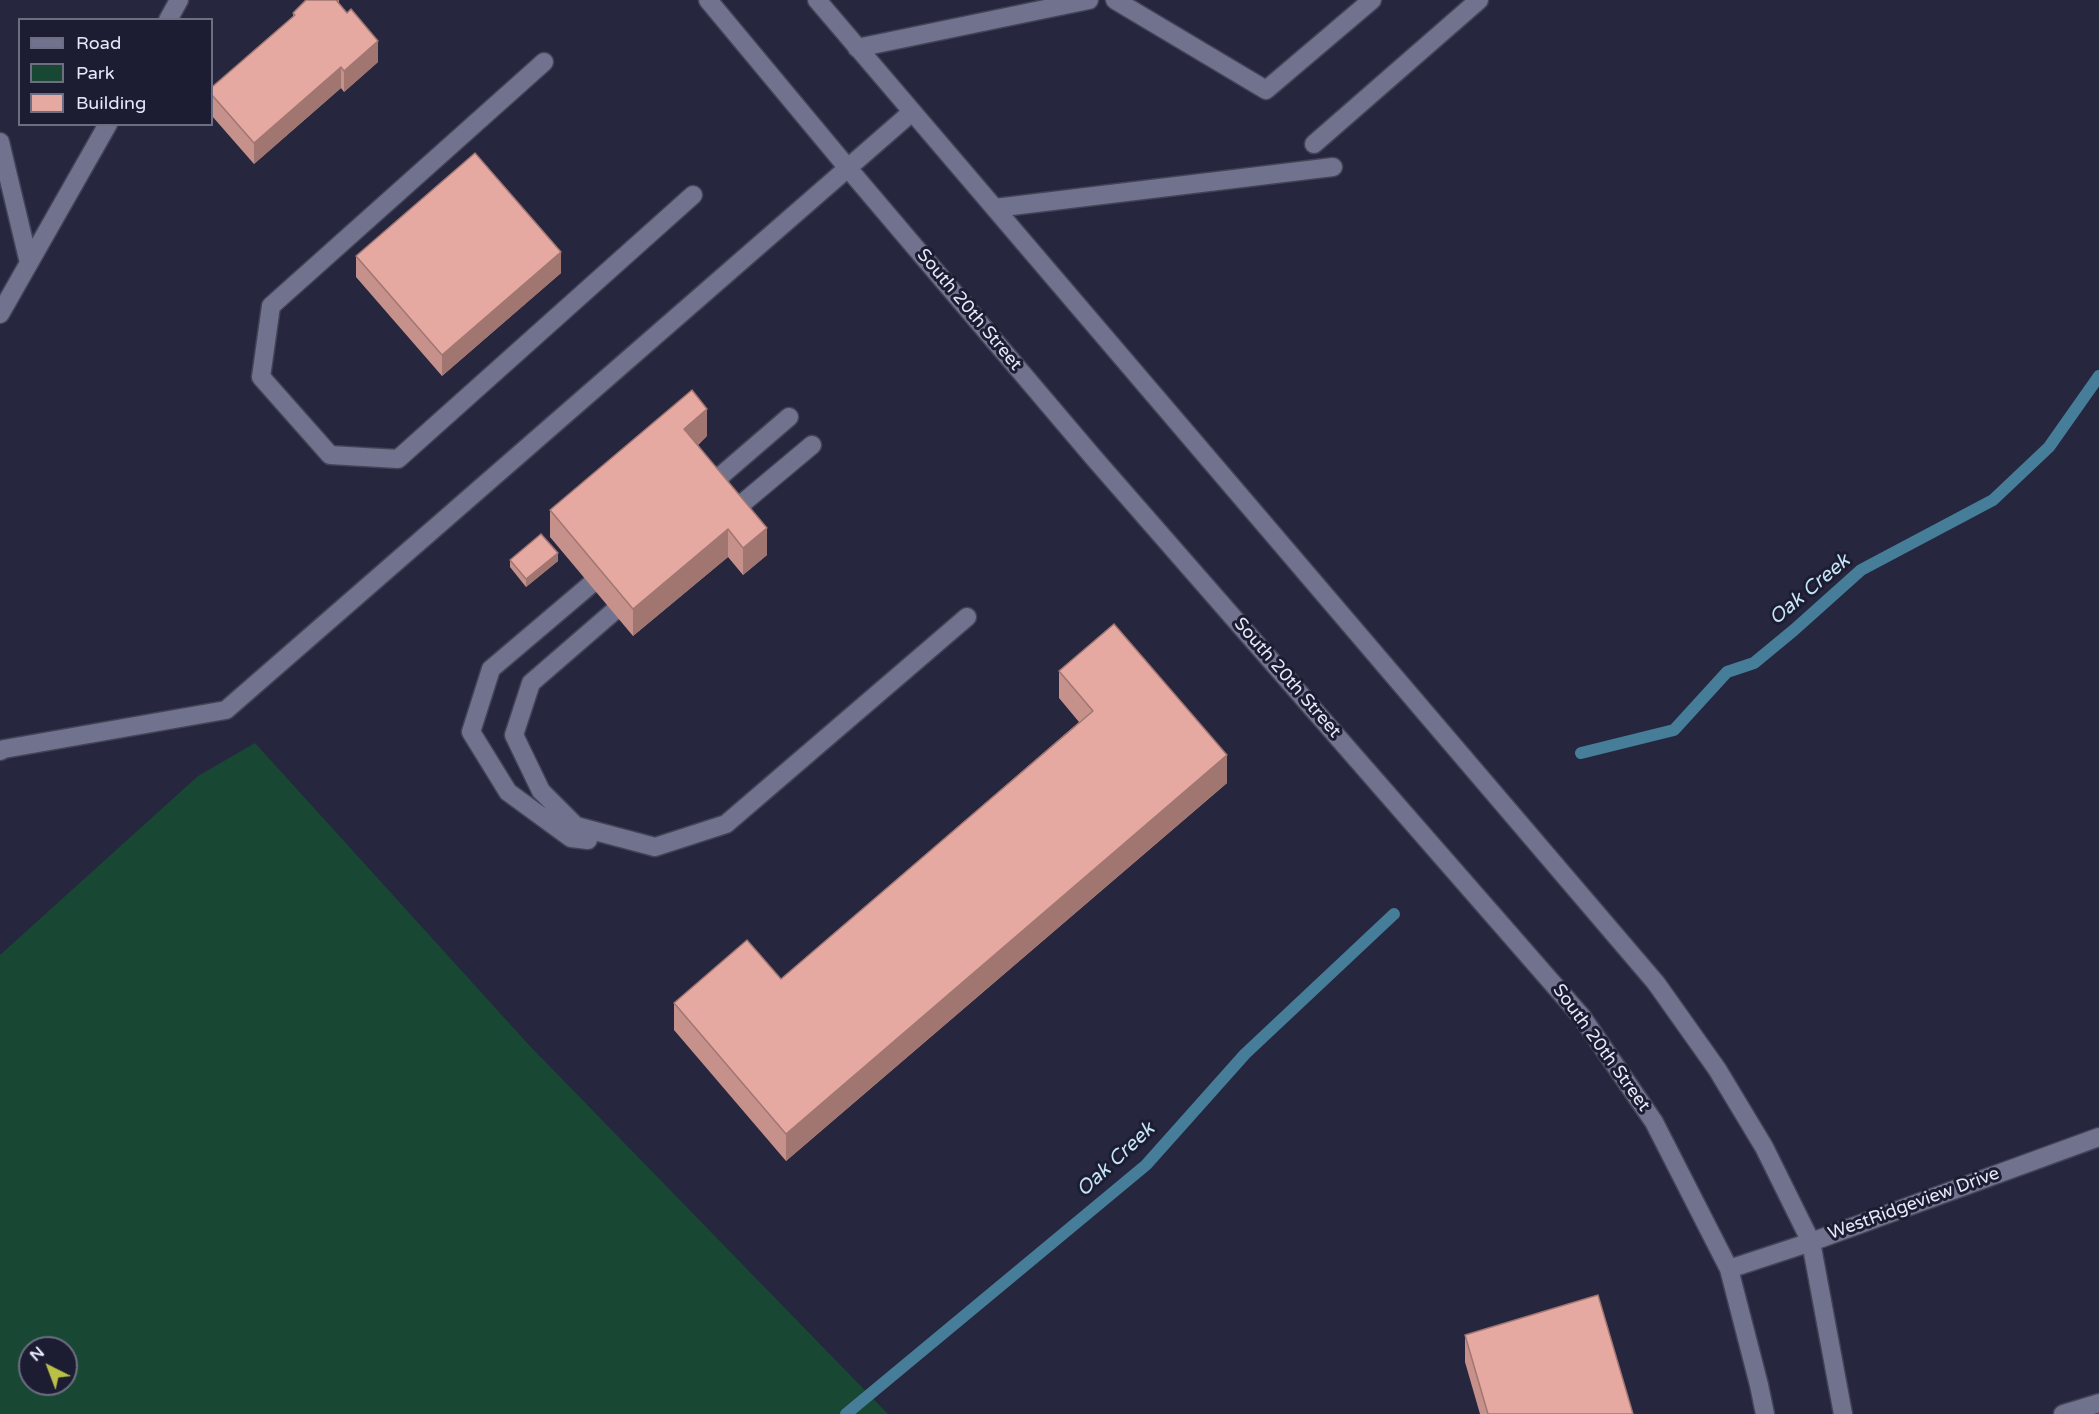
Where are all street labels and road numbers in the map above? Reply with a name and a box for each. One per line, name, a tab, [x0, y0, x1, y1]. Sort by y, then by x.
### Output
street label: South 20th Street	[912, 245, 1026, 375]
street label: South 20th Street	[1229, 614, 1345, 742]
street label: South 20th Street	[1548, 980, 1654, 1116]
street label: WestRidgeview Drive	[1825, 1163, 2003, 1245]

